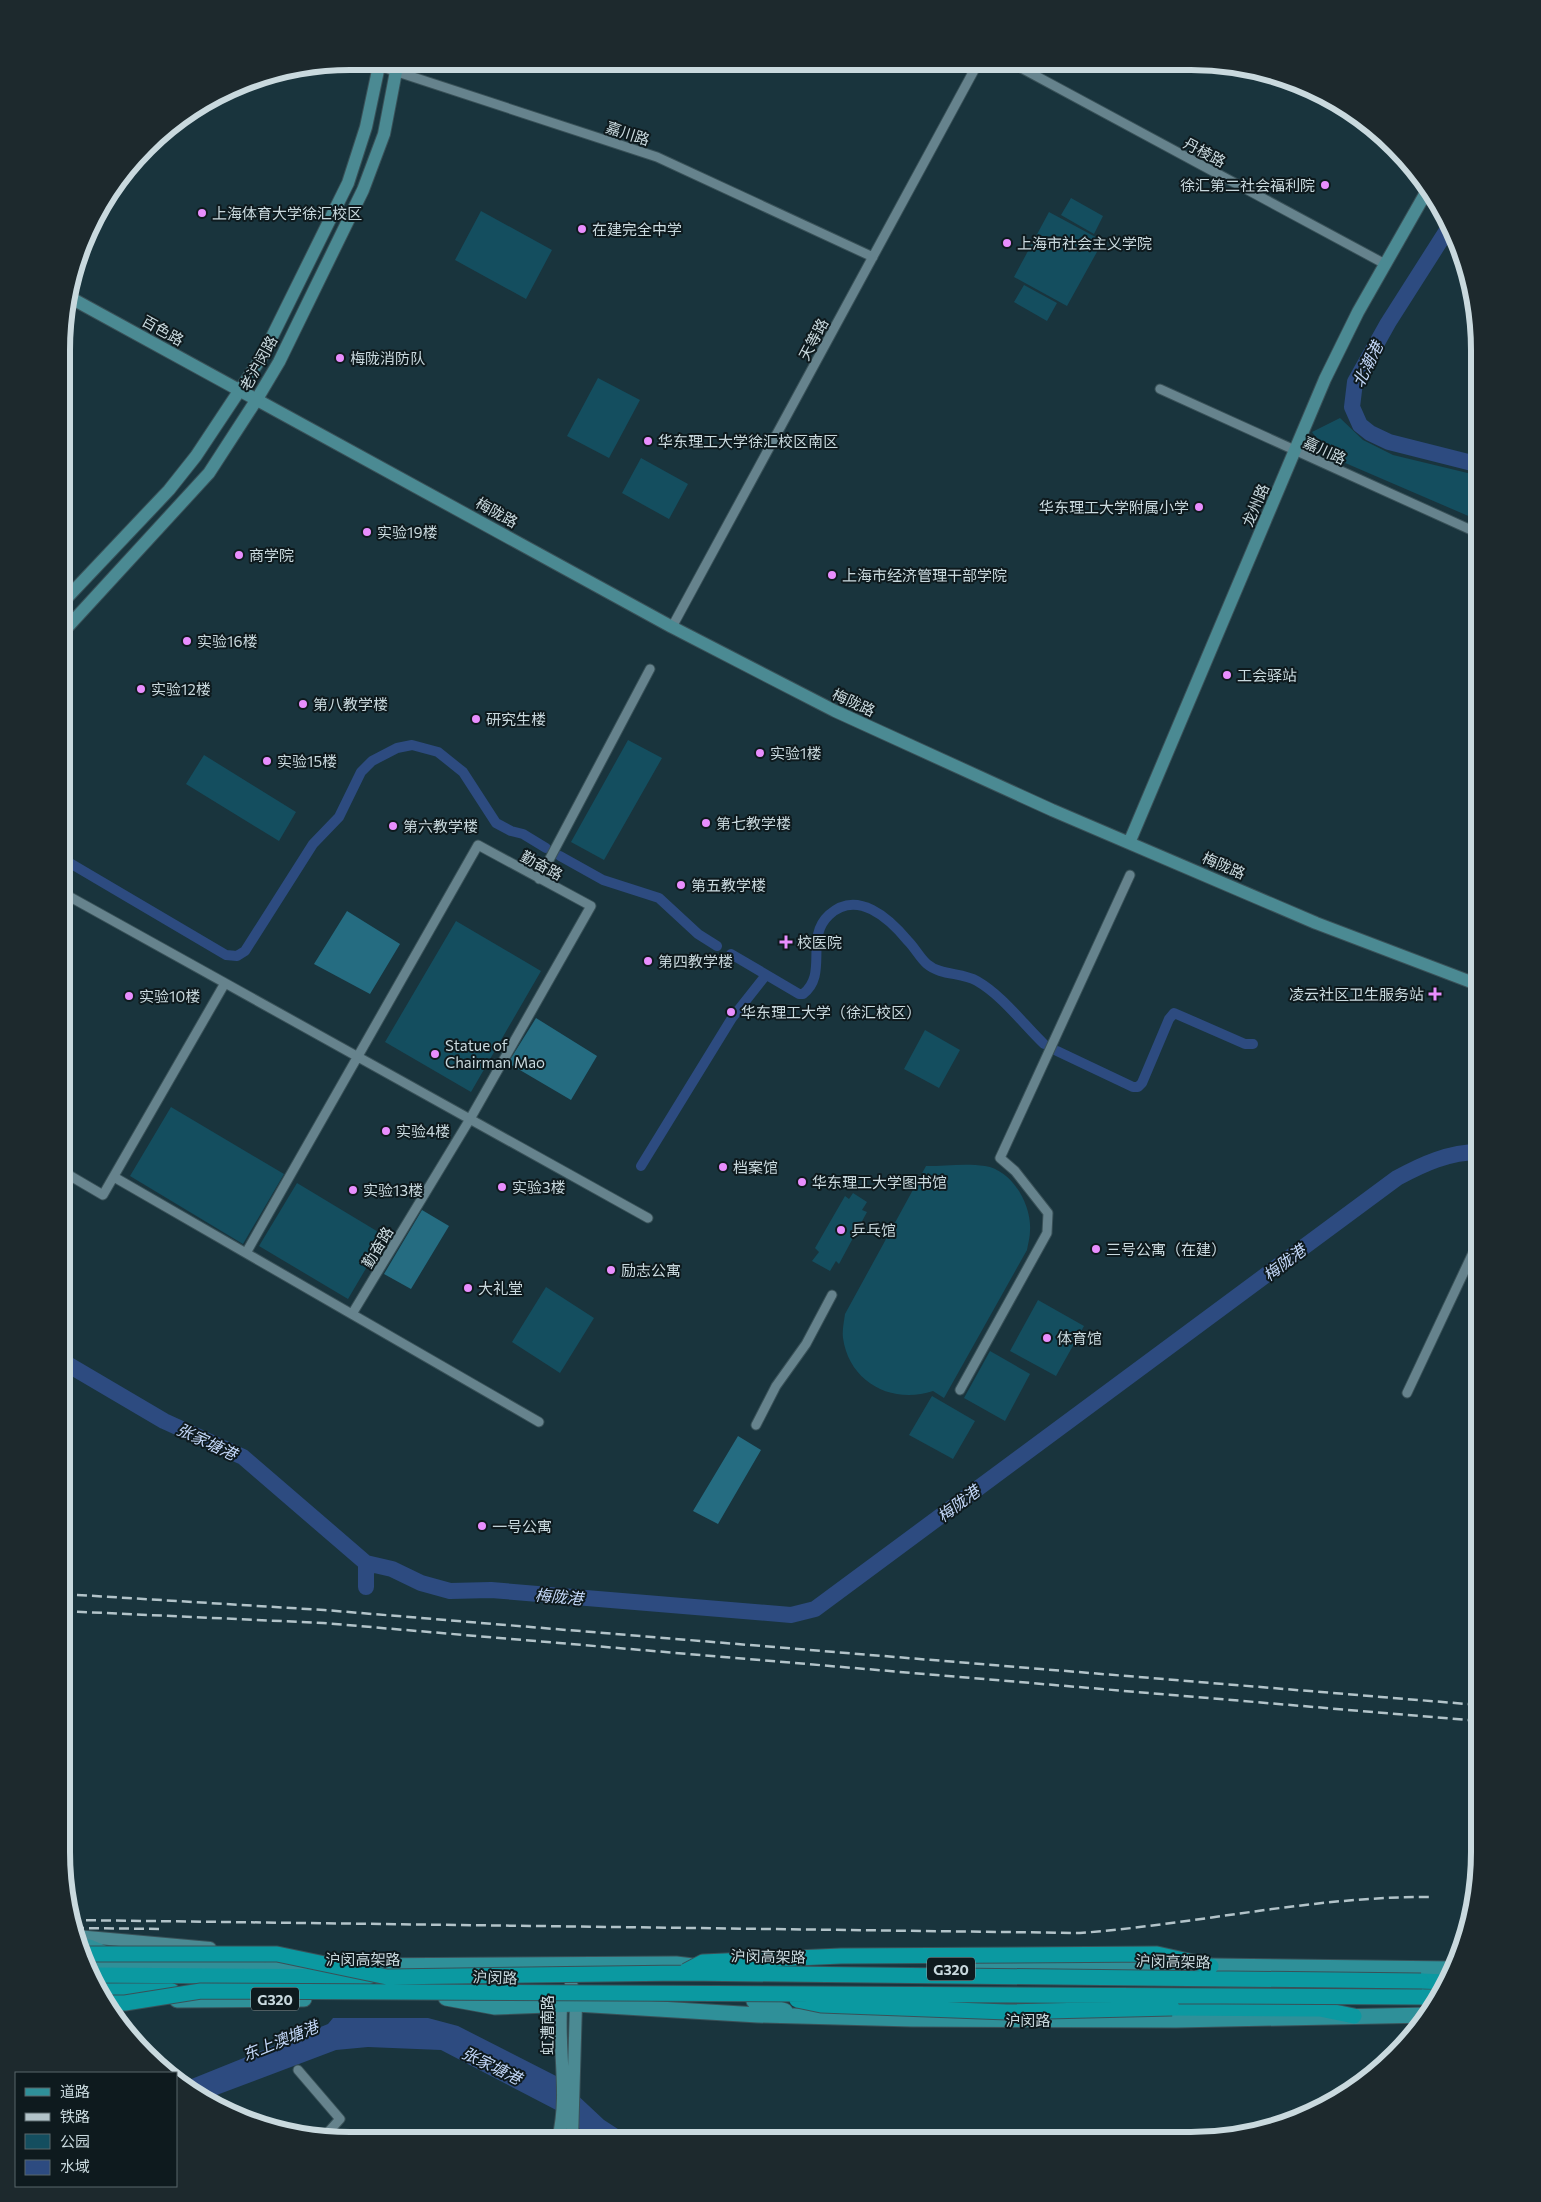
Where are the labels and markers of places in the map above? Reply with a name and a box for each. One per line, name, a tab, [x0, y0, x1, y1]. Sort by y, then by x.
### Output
place label: 徐汇第二社会福利院	[1180, 176, 1315, 194]
marker: 徐汇第二社会福利院	[1319, 179, 1331, 191]
place label: 上海体育大学徐汇校区	[212, 204, 362, 222]
marker: 上海体育大学徐汇校区	[196, 207, 208, 219]
place label: 在建完全中学	[592, 220, 682, 238]
marker: 在建完全中学	[576, 223, 588, 235]
place label: 上海市社会主义学院	[1017, 234, 1152, 252]
marker: 上海市社会主义学院	[1001, 237, 1013, 249]
place label: 梅陇消防队	[350, 349, 425, 367]
marker: 梅陇消防队	[334, 352, 346, 364]
place label: 华东理工大学徐汇校区南区	[658, 432, 838, 450]
marker: 华东理工大学徐汇校区南区	[642, 435, 654, 447]
place label: 华东理工大学附属小学	[1039, 498, 1189, 516]
marker: 华东理工大学附属小学	[1193, 501, 1205, 513]
place label: 实验19楼	[377, 523, 438, 541]
marker: 实验19楼	[361, 526, 373, 538]
place label: 商学院	[249, 546, 294, 564]
marker: 商学院	[233, 549, 245, 561]
place label: 上海市经济管理干部学院	[842, 566, 1007, 584]
marker: 上海市经济管理干部学院	[826, 569, 838, 581]
place label: 实验16楼	[197, 632, 258, 650]
marker: 实验16楼	[181, 635, 193, 647]
place label: 工会驿站	[1237, 666, 1297, 684]
marker: 工会驿站	[1221, 669, 1233, 681]
place label: 实验12楼	[151, 680, 211, 698]
marker: 实验12楼	[135, 683, 147, 695]
place label: 第八教学楼	[313, 695, 388, 713]
marker: 第八教学楼	[297, 698, 309, 710]
place label: 研究生楼	[486, 710, 546, 728]
marker: 研究生楼	[470, 713, 482, 725]
place label: 实验1楼	[770, 744, 821, 762]
marker: 实验1楼	[754, 747, 766, 759]
place label: 实验15楼	[277, 752, 337, 770]
marker: 实验15楼	[261, 755, 273, 767]
place label: 第七教学楼	[716, 814, 791, 832]
place label: 第六教学楼	[403, 817, 478, 835]
marker: 第七教学楼	[700, 817, 712, 829]
marker: 第六教学楼	[387, 820, 399, 832]
place label: 第五教学楼	[691, 876, 766, 894]
marker: 第五教学楼	[675, 879, 687, 891]
place label: 校医院	[797, 933, 842, 951]
marker: 校医院	[779, 935, 793, 949]
place label: 第四教学楼	[658, 952, 733, 970]
marker: 第四教学楼	[642, 955, 654, 967]
place label: 凌云社区卫生服务站	[1289, 985, 1424, 1003]
place label: 实验10楼	[139, 987, 200, 1005]
marker: 凌云社区卫生服务站	[1428, 987, 1442, 1001]
marker: 实验10楼	[123, 990, 135, 1002]
place label: 华东理工大学（徐汇校区）	[741, 1003, 921, 1021]
marker: 华东理工大学（徐汇校区）	[725, 1006, 737, 1018]
place label: Statue of Chairman Mao	[445, 1036, 545, 1071]
marker: Statue of Chairman Mao	[429, 1048, 441, 1060]
place label: 实验4楼	[396, 1122, 450, 1140]
marker: 实验4楼	[380, 1125, 392, 1137]
place label: 档案馆	[733, 1158, 778, 1176]
marker: 档案馆	[717, 1161, 729, 1173]
place label: 华东理工大学图书馆	[812, 1173, 947, 1191]
marker: 华东理工大学图书馆	[796, 1176, 808, 1188]
place label: 实验3楼	[512, 1178, 566, 1196]
place label: 实验13楼	[363, 1181, 423, 1199]
marker: 实验3楼	[496, 1181, 508, 1193]
marker: 实验13楼	[347, 1184, 359, 1196]
place label: 乒乓馆	[851, 1221, 896, 1239]
marker: 乒乓馆	[835, 1224, 847, 1236]
place label: 三号公寓（在建）	[1106, 1240, 1226, 1258]
marker: 三号公寓（在建）	[1090, 1243, 1102, 1255]
place label: 励志公寓	[621, 1261, 681, 1279]
marker: 励志公寓	[605, 1264, 617, 1276]
place label: 大礼堂	[478, 1279, 523, 1297]
marker: 大礼堂	[462, 1282, 474, 1294]
place label: 体育馆	[1057, 1329, 1102, 1347]
marker: 体育馆	[1041, 1332, 1053, 1344]
place label: 一号公寓	[492, 1517, 552, 1535]
marker: 一号公寓	[476, 1520, 488, 1532]

